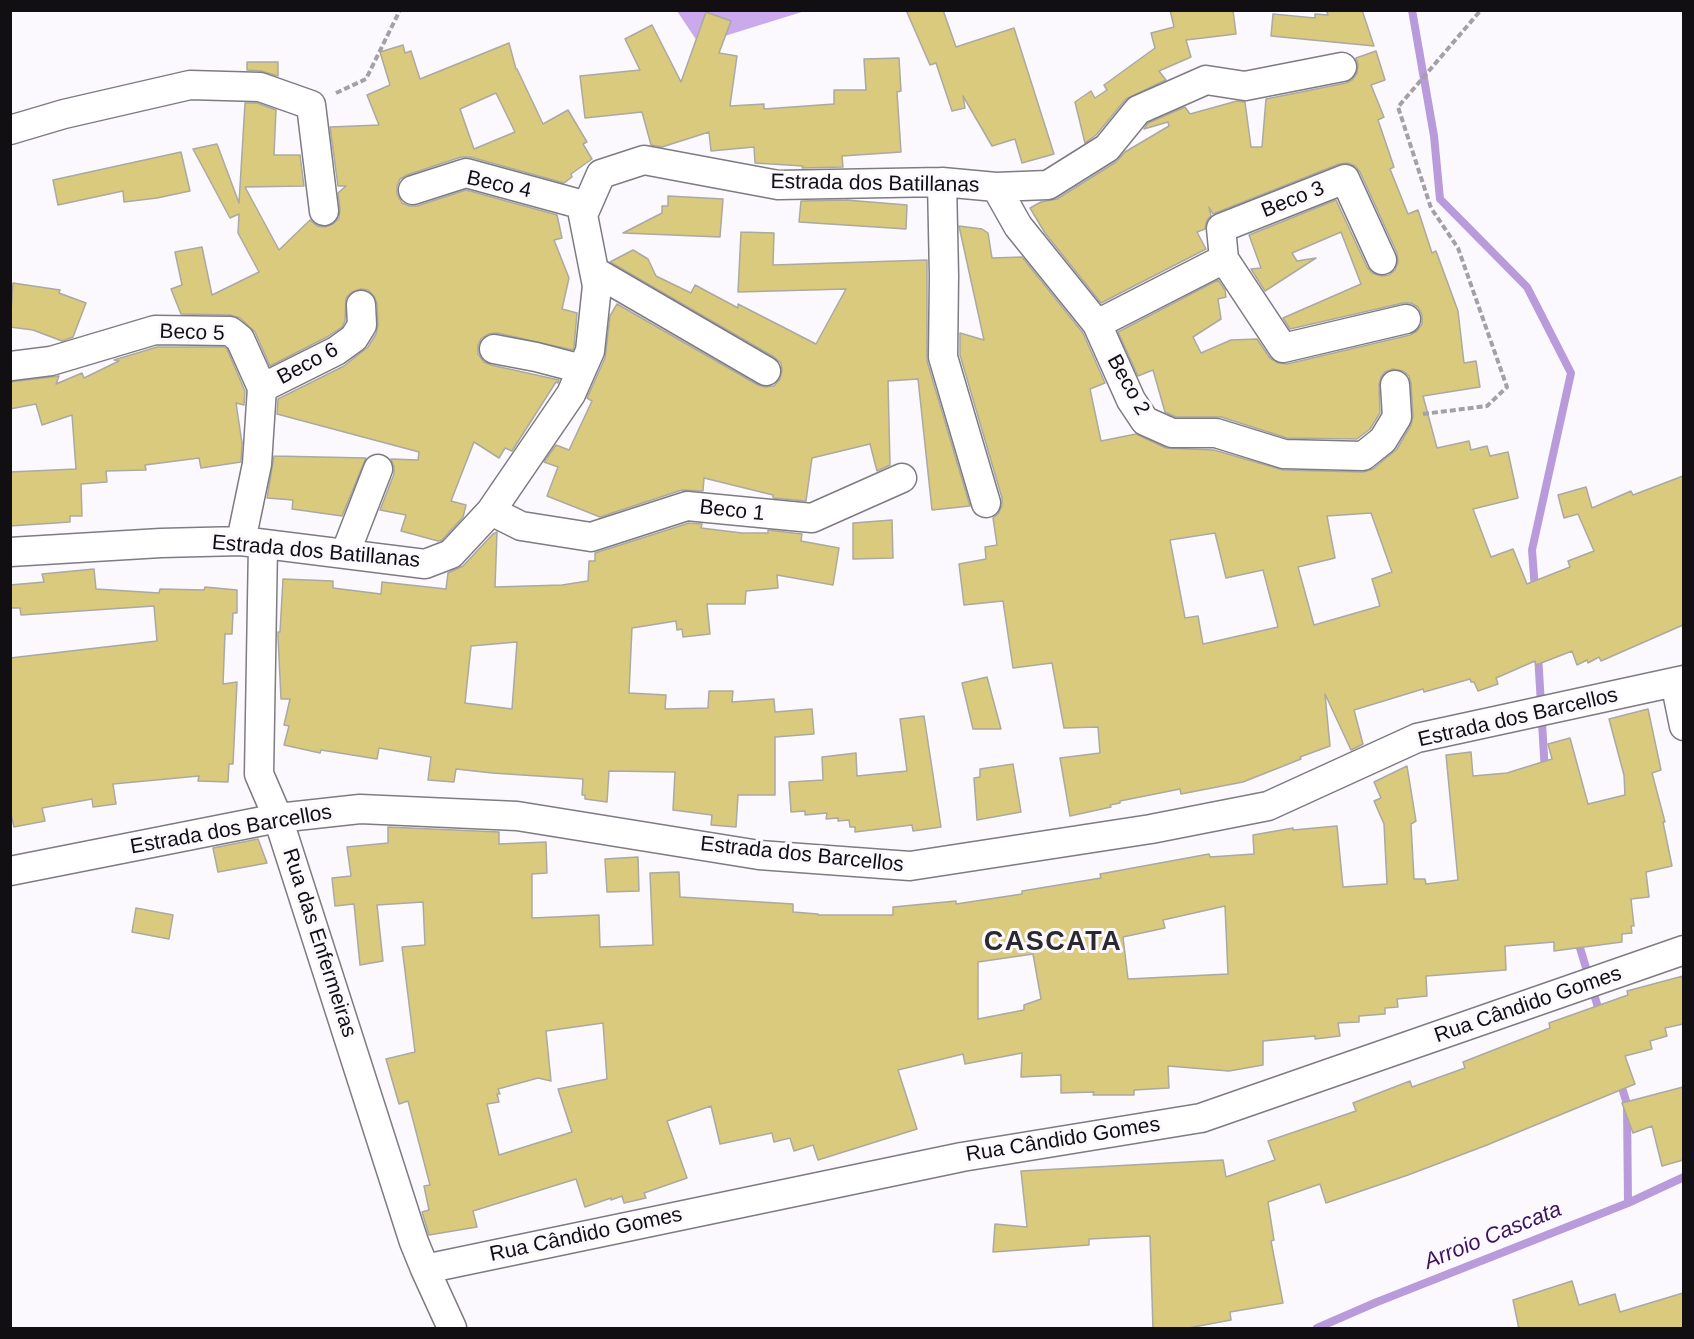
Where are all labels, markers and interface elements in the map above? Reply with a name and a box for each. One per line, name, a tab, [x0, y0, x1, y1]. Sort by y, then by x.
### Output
street label: Beco 4	[464, 166, 534, 204]
street label: Estrada dos Batillanas	[770, 170, 980, 198]
street label: Beco 3	[1258, 176, 1328, 224]
street label: Beco 5	[159, 319, 225, 347]
street label: Beco 6	[273, 338, 343, 390]
street label: Beco 2	[1101, 350, 1155, 420]
street label: Beco 1	[698, 495, 766, 527]
street label: Estrada dos Batillanas	[211, 530, 421, 574]
street label: Estrada dos Barcellos	[1416, 683, 1620, 753]
street label: Estrada dos Barcellos	[128, 800, 334, 860]
street label: Estrada dos Barcellos	[699, 832, 905, 878]
street label: Rua das Enfermeiras	[277, 845, 361, 1041]
district label: CASCATA	[984, 927, 1122, 959]
street label: Rua Cândido Gomes	[1431, 961, 1625, 1049]
street label: Rua Cândido Gomes	[964, 1112, 1162, 1168]
water label: Arroio Cascata	[1421, 1197, 1565, 1275]
street label: Rua Cândido Gomes	[487, 1202, 685, 1268]

